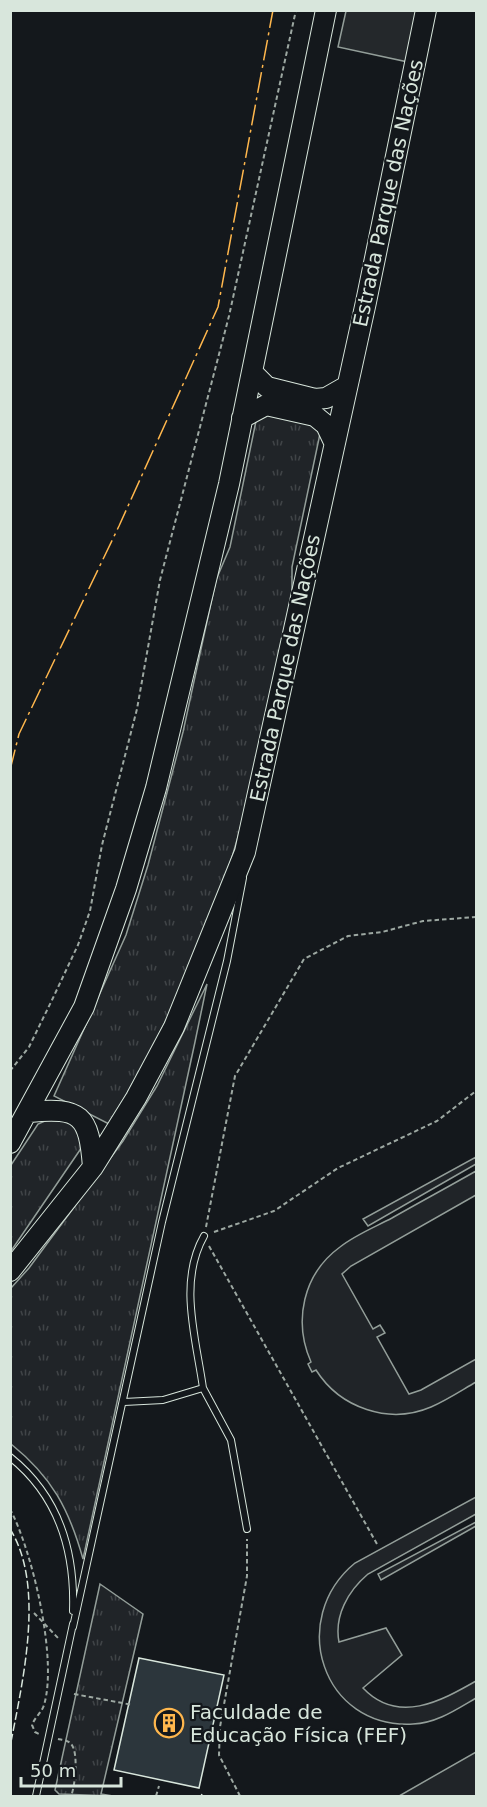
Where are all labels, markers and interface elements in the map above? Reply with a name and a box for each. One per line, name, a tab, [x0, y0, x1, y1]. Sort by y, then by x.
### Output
street label: Estrada Parque das Nações	[348, 57, 428, 329]
street label: Estrada Parque das Nações	[245, 532, 325, 804]
place label: Faculdade de Educação Física (FEF)	[190, 1700, 407, 1747]
building icon: Faculdade de Educação Física (FEF)	[153, 1707, 185, 1739]
scale bar	[21, 1750, 122, 1788]
text: 50 m	[30, 1760, 76, 1781]

